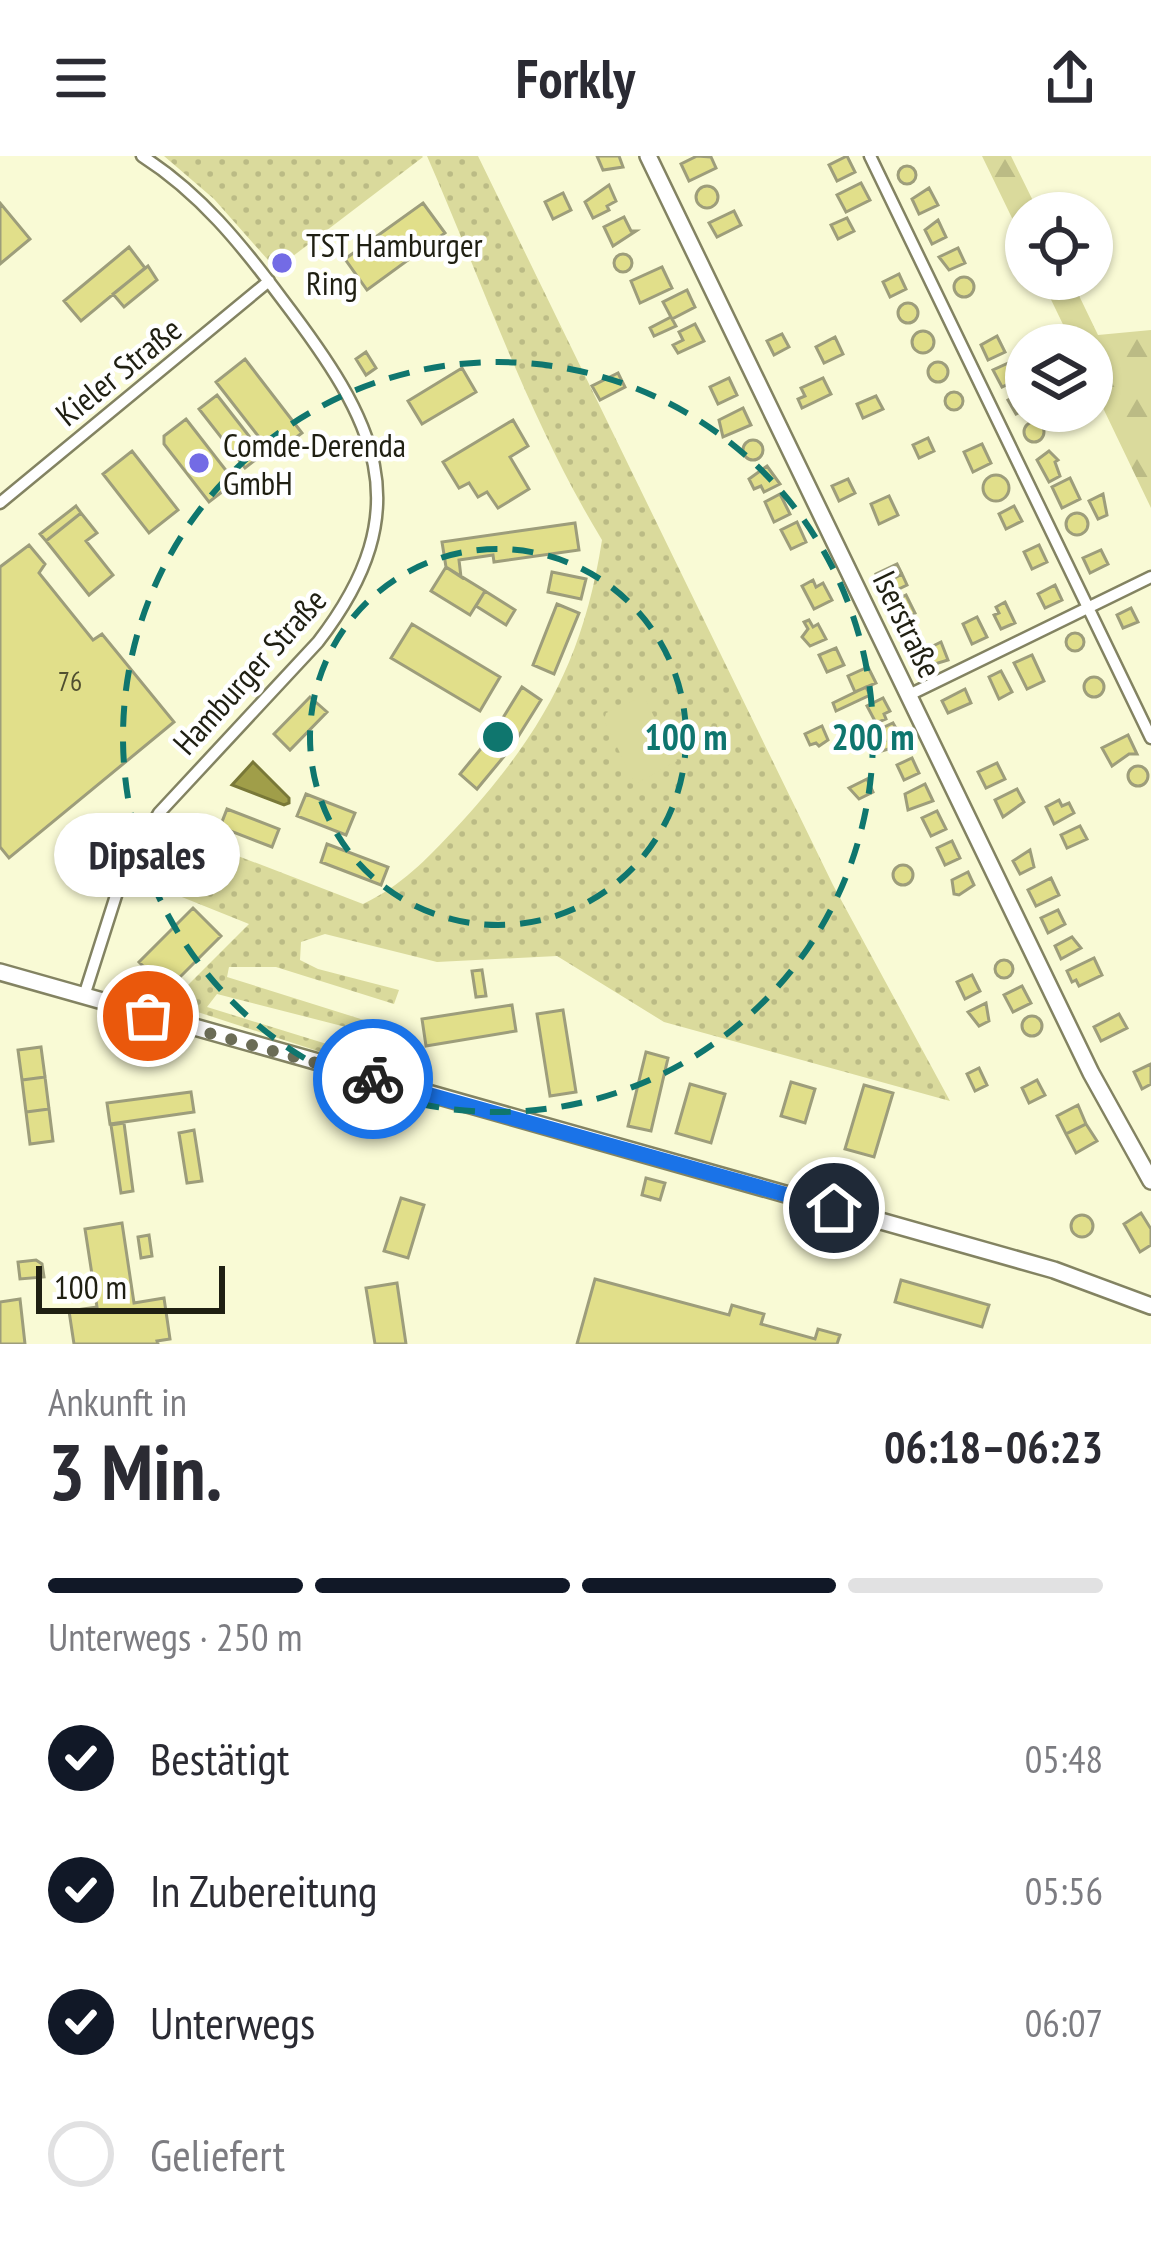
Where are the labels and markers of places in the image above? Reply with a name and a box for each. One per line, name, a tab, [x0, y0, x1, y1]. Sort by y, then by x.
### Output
place label: TST Hamburger Ring	[306, 223, 483, 304]
marker: TST Hamburger Ring	[269, 250, 295, 276]
place label: Comde-Derenda GmbH	[223, 423, 406, 504]
marker: Comde-Derenda GmbH	[186, 450, 212, 476]
centre of rings	[477, 716, 519, 758]
callout: Dipsales	[55, 812, 241, 896]
pin	[97, 965, 199, 1067]
pin	[783, 1157, 885, 1259]

